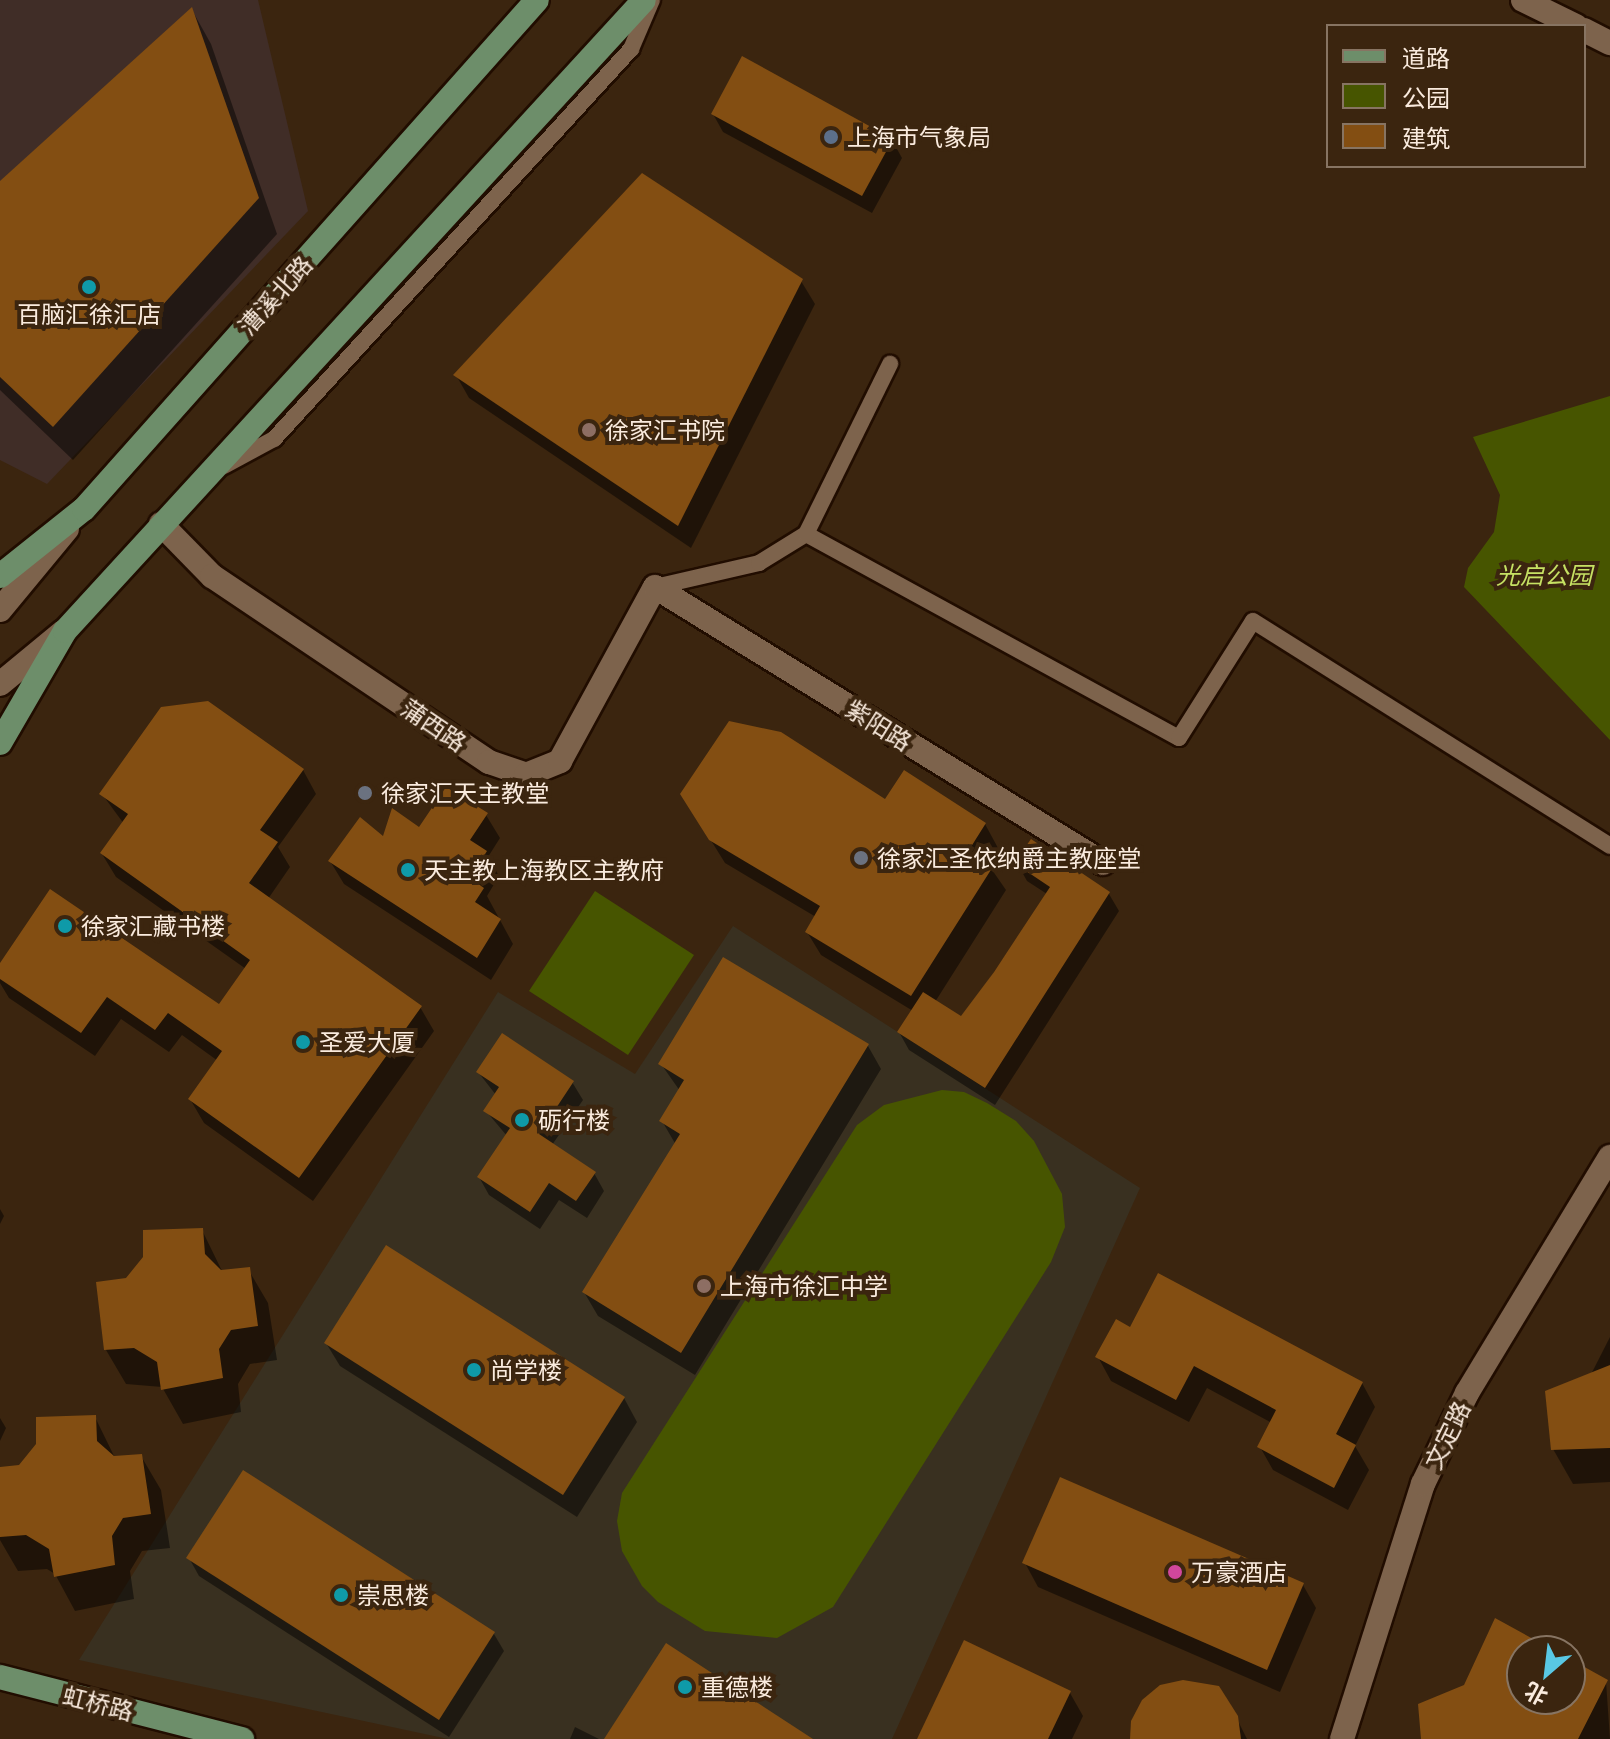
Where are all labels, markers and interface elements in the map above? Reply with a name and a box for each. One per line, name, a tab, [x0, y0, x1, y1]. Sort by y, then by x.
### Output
legend	[1326, 24, 1586, 168]
text: 道路	[1402, 41, 1450, 74]
text: 公园	[1402, 81, 1450, 114]
text: 建筑	[1402, 121, 1450, 154]
place label: 上海市气象局	[847, 123, 991, 151]
marker: 上海市气象局	[822, 128, 840, 146]
street label: 漕溪北路	[232, 250, 318, 340]
marker: 百脑汇徐汇店	[80, 278, 98, 296]
place label: 百脑汇徐汇店	[17, 300, 161, 328]
place label: 徐家汇书院	[605, 416, 725, 444]
marker: 徐家汇书院	[580, 421, 598, 439]
park label: 光启公园	[1496, 561, 1592, 589]
street label: 蒲西路	[396, 693, 472, 757]
street label: 紫阳路	[841, 694, 917, 756]
place label: 徐家汇天主教堂	[381, 779, 549, 807]
marker: 徐家汇天主教堂	[356, 784, 374, 802]
place label: 徐家汇圣依纳爵主教座堂	[877, 844, 1141, 872]
marker: 徐家汇圣依纳爵主教座堂	[852, 849, 870, 867]
place label: 天主教上海教区主教府	[424, 856, 664, 884]
marker: 天主教上海教区主教府	[399, 861, 417, 879]
place label: 徐家汇藏书楼	[81, 912, 225, 940]
marker: 徐家汇藏书楼	[56, 917, 74, 935]
place label: 圣爱大厦	[319, 1028, 415, 1056]
marker: 圣爱大厦	[294, 1033, 312, 1051]
place label: 砺行楼	[538, 1106, 610, 1134]
marker: 砺行楼	[513, 1111, 531, 1129]
place label: 上海市徐汇中学	[720, 1272, 888, 1300]
marker: 上海市徐汇中学	[695, 1277, 713, 1295]
place label: 尚学楼	[490, 1356, 562, 1384]
marker: 尚学楼	[465, 1361, 483, 1379]
street label: 文定路	[1418, 1396, 1476, 1474]
place label: 万豪酒店	[1191, 1558, 1287, 1586]
marker: 万豪酒店	[1166, 1563, 1184, 1581]
place label: 崇思楼	[357, 1581, 429, 1609]
marker: 崇思楼	[332, 1586, 350, 1604]
north arrow	[1506, 1635, 1586, 1715]
place label: 重德楼	[701, 1673, 773, 1701]
text: 北	[1519, 1676, 1552, 1713]
marker: 重德楼	[676, 1678, 694, 1696]
street label: 虹桥路	[60, 1680, 136, 1726]

